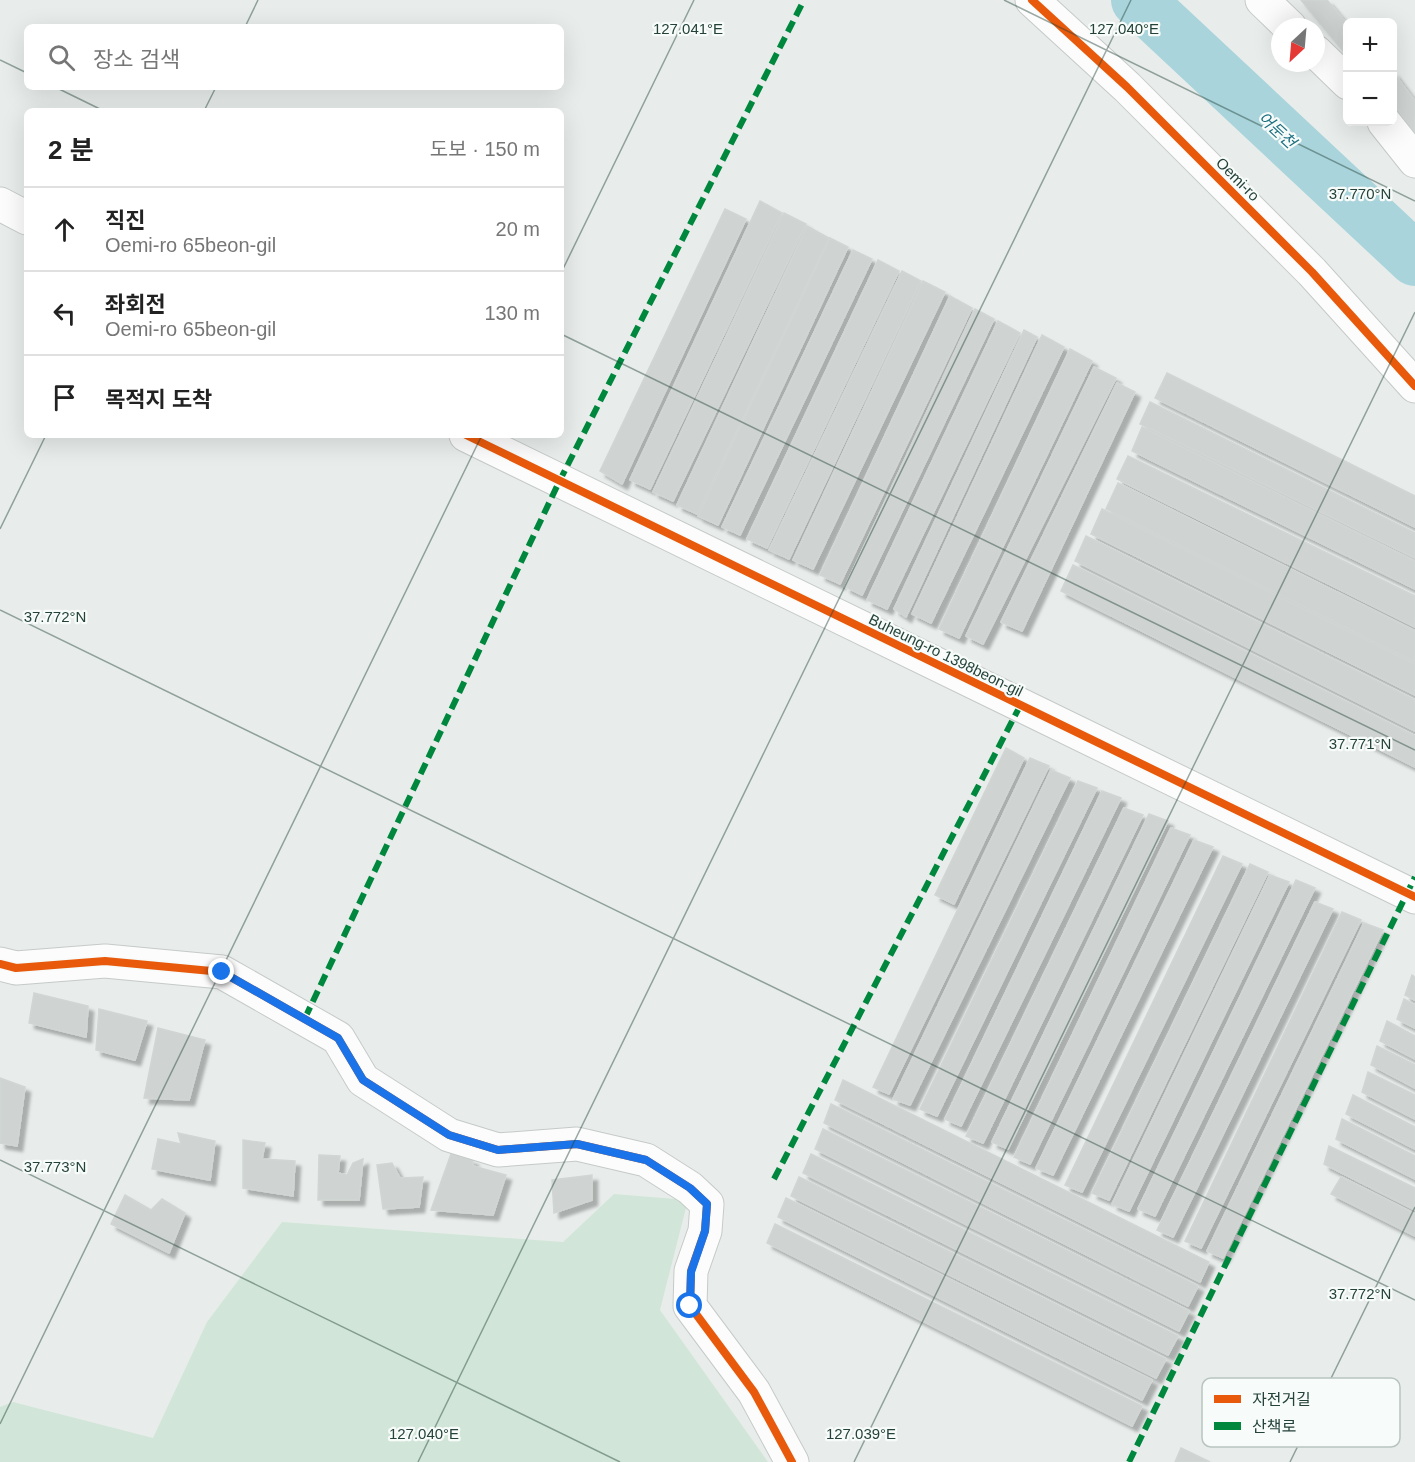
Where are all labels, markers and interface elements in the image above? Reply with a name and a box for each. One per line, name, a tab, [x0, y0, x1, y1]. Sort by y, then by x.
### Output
north arrow	[1271, 18, 1325, 72]
map controls	[1343, 18, 1397, 126]
button: +	[1343, 18, 1397, 72]
text: 127.041°E	[653, 20, 723, 37]
text: 127.040°E	[1089, 20, 1159, 37]
search box	[24, 24, 564, 90]
icon: search	[45, 41, 78, 74]
text: 장소 검색	[93, 47, 180, 72]
button: −	[1343, 72, 1397, 126]
water label: 어둔천	[1255, 109, 1301, 153]
text: 2 분	[48, 135, 94, 165]
text: 도보 · 150 m	[430, 138, 540, 160]
street label: Oemi-ro	[1213, 154, 1263, 204]
text: 37.770°N	[1329, 185, 1391, 202]
text: 직진	[105, 208, 145, 233]
icon: ahead	[48, 213, 81, 246]
text: 20 m	[496, 218, 540, 240]
text: Oemi-ro 65beon-gil	[105, 234, 276, 256]
text: 좌회전	[105, 292, 166, 317]
icon: left	[48, 297, 81, 330]
text: 130 m	[484, 302, 540, 324]
text: Oemi-ro 65beon-gil	[105, 318, 276, 340]
icon: arrive	[48, 381, 81, 414]
text: 목적지 도착	[105, 387, 212, 412]
text: 37.772°N	[24, 608, 86, 625]
street label: Buheung-ro 1398beon-gil	[866, 610, 1026, 700]
text: 37.771°N	[1329, 735, 1391, 752]
route end	[208, 958, 234, 984]
text: 37.773°N	[24, 1158, 86, 1175]
text: 37.772°N	[1329, 1285, 1391, 1302]
route start	[676, 1292, 702, 1318]
legend	[1202, 1378, 1400, 1447]
text: 자전거길	[1252, 1391, 1311, 1408]
text: 산책로	[1252, 1418, 1296, 1435]
text: 127.040°E	[389, 1425, 459, 1442]
text: 127.039°E	[826, 1425, 896, 1442]

